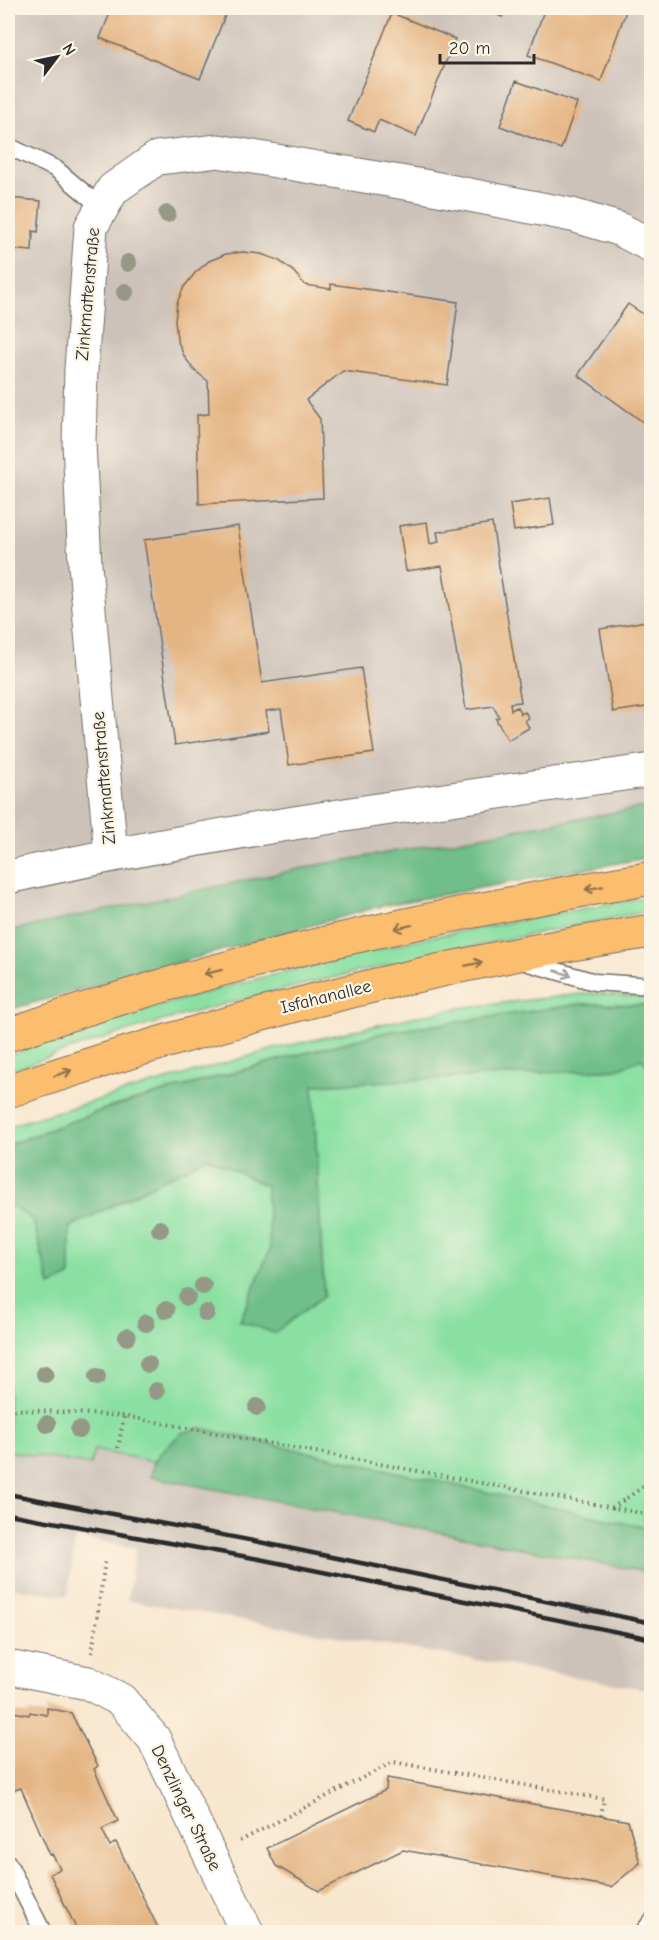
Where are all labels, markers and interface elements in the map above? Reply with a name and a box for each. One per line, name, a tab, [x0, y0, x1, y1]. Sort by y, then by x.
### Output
north arrow	[27, 27, 87, 87]
scale bar	[440, 27, 534, 65]
text: 20 m	[449, 38, 490, 59]
text: N	[58, 40, 79, 59]
street label: Zinkmattenstraße	[72, 227, 104, 361]
street label: Zinkmattenstraße	[88, 711, 120, 845]
one-way arrow	[584, 883, 604, 894]
one-way arrow	[393, 921, 412, 933]
one-way arrow	[464, 958, 483, 969]
one-way arrow	[204, 966, 223, 978]
one-way arrow	[553, 968, 572, 979]
street label: Isfahanallee	[278, 976, 374, 1018]
one-way arrow	[53, 1066, 72, 1077]
street label: Denzlinger Straße	[146, 1742, 226, 1874]

